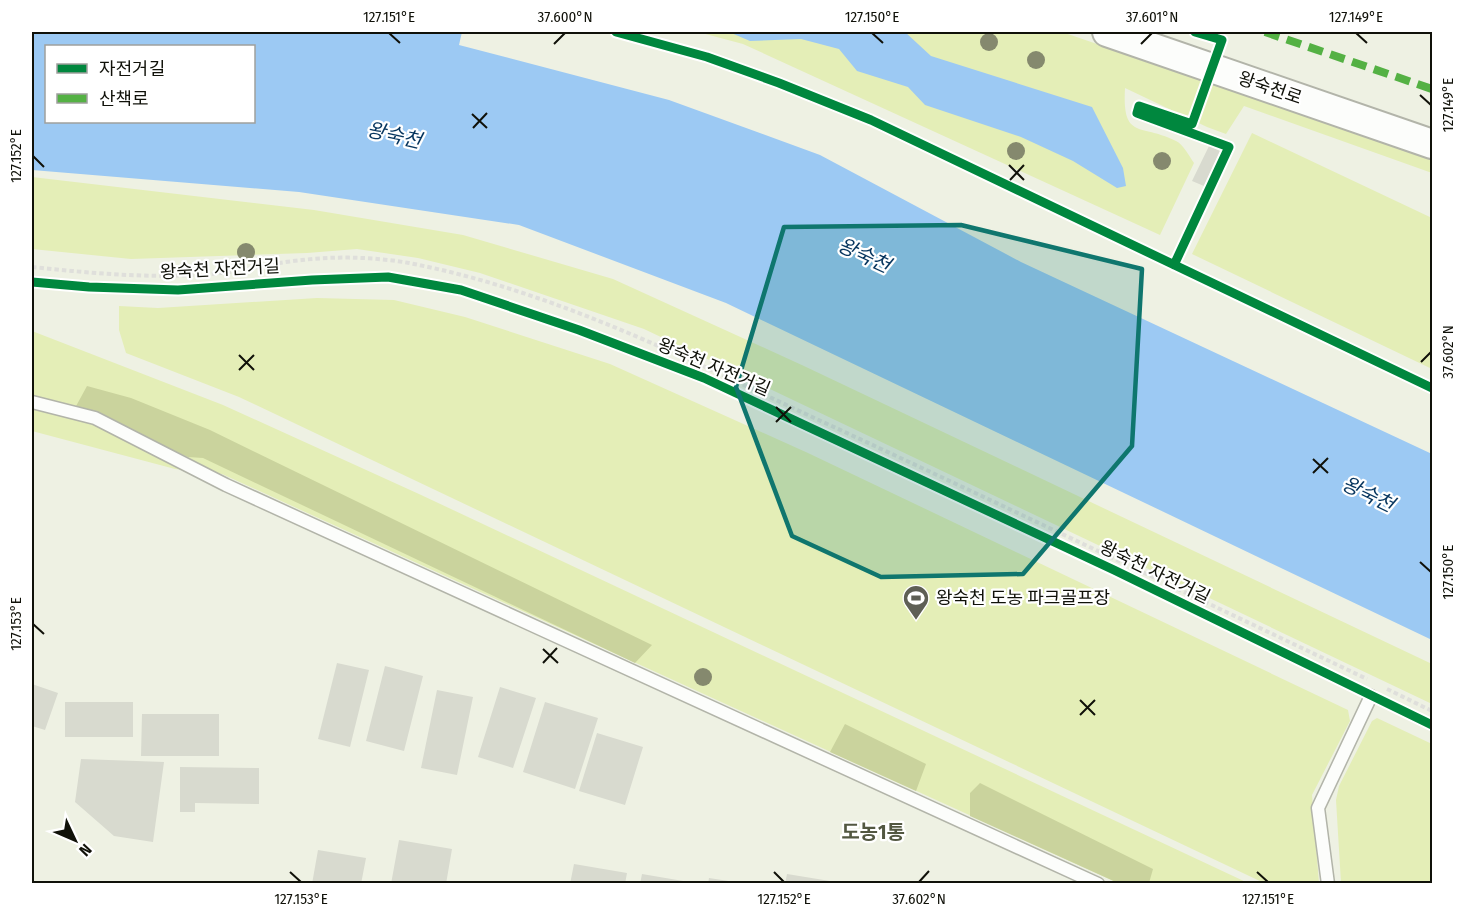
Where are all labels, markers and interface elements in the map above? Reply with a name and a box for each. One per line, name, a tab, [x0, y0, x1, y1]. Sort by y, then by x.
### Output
text: 127.151°E	[363, 8, 415, 26]
text: 37.600°N	[537, 8, 593, 26]
text: 127.150°E	[845, 8, 899, 26]
text: 37.601°N	[1126, 8, 1178, 26]
text: 127.149°E	[1329, 8, 1383, 26]
legend	[45, 45, 255, 123]
text: 자전거길	[99, 58, 165, 80]
street label: 왕숙천로	[1235, 67, 1305, 109]
text: 127.149°E	[1439, 78, 1457, 132]
text: 산책로	[99, 88, 149, 110]
water label: 왕숙천	[364, 117, 426, 153]
text: 127.152°E	[7, 129, 25, 183]
water label: 왕숙천	[834, 232, 896, 279]
street label: 왕숙천 자전거길	[159, 255, 281, 283]
text: 37.602°N	[1439, 325, 1457, 379]
street label: 왕숙천 자전거길	[654, 333, 774, 401]
water label: 왕숙천	[1338, 471, 1400, 518]
street label: 왕숙천 자전거길	[1096, 536, 1214, 608]
text: 127.150°E	[1439, 545, 1457, 599]
sports icon: 왕숙천 도농 파크골프장	[901, 583, 931, 621]
place label: 왕숙천 도농 파크골프장	[936, 587, 1110, 609]
text: 127.153°E	[7, 597, 25, 651]
north arrow	[45, 810, 105, 870]
district label: 도농1통	[841, 820, 905, 844]
text: N	[75, 840, 96, 860]
text: 127.153°E	[274, 890, 328, 908]
text: 127.152°E	[757, 890, 811, 908]
text: 37.602°N	[892, 890, 946, 908]
text: 127.151°E	[1242, 890, 1294, 908]

